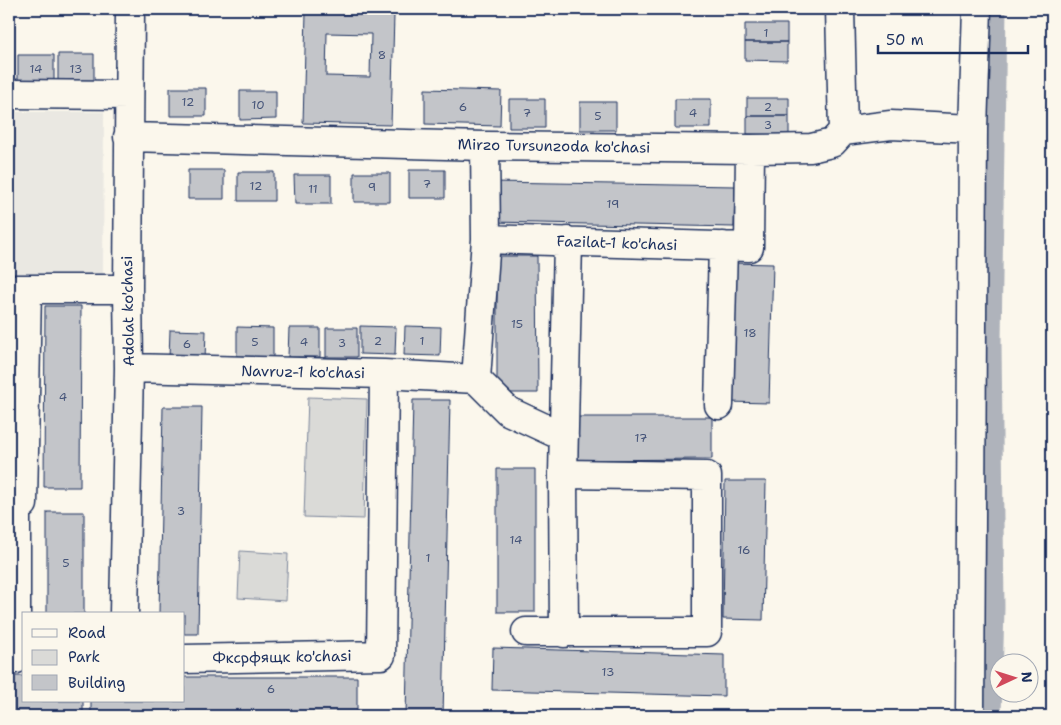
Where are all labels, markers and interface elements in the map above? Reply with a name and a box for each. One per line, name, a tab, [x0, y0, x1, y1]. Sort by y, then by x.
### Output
scale bar	[878, 22, 1028, 54]
house number: 1	[763, 25, 769, 41]
text: 50 m	[886, 30, 924, 50]
house number: 8	[378, 47, 386, 63]
house number: 14	[30, 61, 42, 77]
house number: 13	[70, 61, 82, 77]
house number: 12	[182, 94, 194, 110]
house number: 10	[251, 97, 265, 113]
house number: 6	[459, 99, 467, 115]
house number: 2	[764, 99, 772, 115]
house number: 7	[523, 105, 531, 121]
house number: 4	[689, 105, 697, 121]
house number: 5	[594, 108, 602, 124]
house number: 3	[764, 117, 772, 133]
street label: Mirzo Tursunzoda ko'chasi	[458, 134, 650, 158]
house number: 7	[423, 176, 431, 192]
house number: 12	[250, 178, 262, 194]
house number: 9	[368, 179, 376, 195]
house number: 11	[308, 181, 318, 197]
house number: 19	[607, 196, 619, 212]
street label: Fazilat-1 ko'chasi	[556, 231, 678, 255]
street label: Adolat ko'chasi	[117, 256, 139, 366]
house number: 15	[511, 316, 523, 332]
house number: 18	[743, 325, 757, 341]
house number: 2	[374, 333, 382, 349]
house number: 1	[419, 333, 425, 349]
house number: 5	[251, 334, 259, 350]
house number: 4	[300, 334, 308, 350]
house number: 3	[338, 335, 346, 351]
house number: 6	[183, 336, 191, 352]
street label: Navruz-1 ko'chasi	[241, 361, 365, 383]
house number: 4	[59, 389, 67, 405]
house number: 17	[635, 430, 647, 446]
house number: 3	[177, 503, 185, 519]
house number: 14	[510, 532, 522, 548]
house number: 16	[737, 542, 751, 558]
house number: 1	[425, 550, 431, 566]
house number: 5	[62, 555, 70, 571]
legend	[22, 612, 185, 702]
text: Road	[68, 623, 106, 643]
street label: Фксрфящк ko'chasi	[212, 646, 352, 668]
text: Park	[68, 647, 100, 667]
north arrow	[988, 652, 1038, 702]
house number: 13	[602, 664, 614, 680]
text: N	[1018, 671, 1036, 683]
text: Building	[68, 673, 125, 693]
house number: 6	[267, 681, 275, 697]

